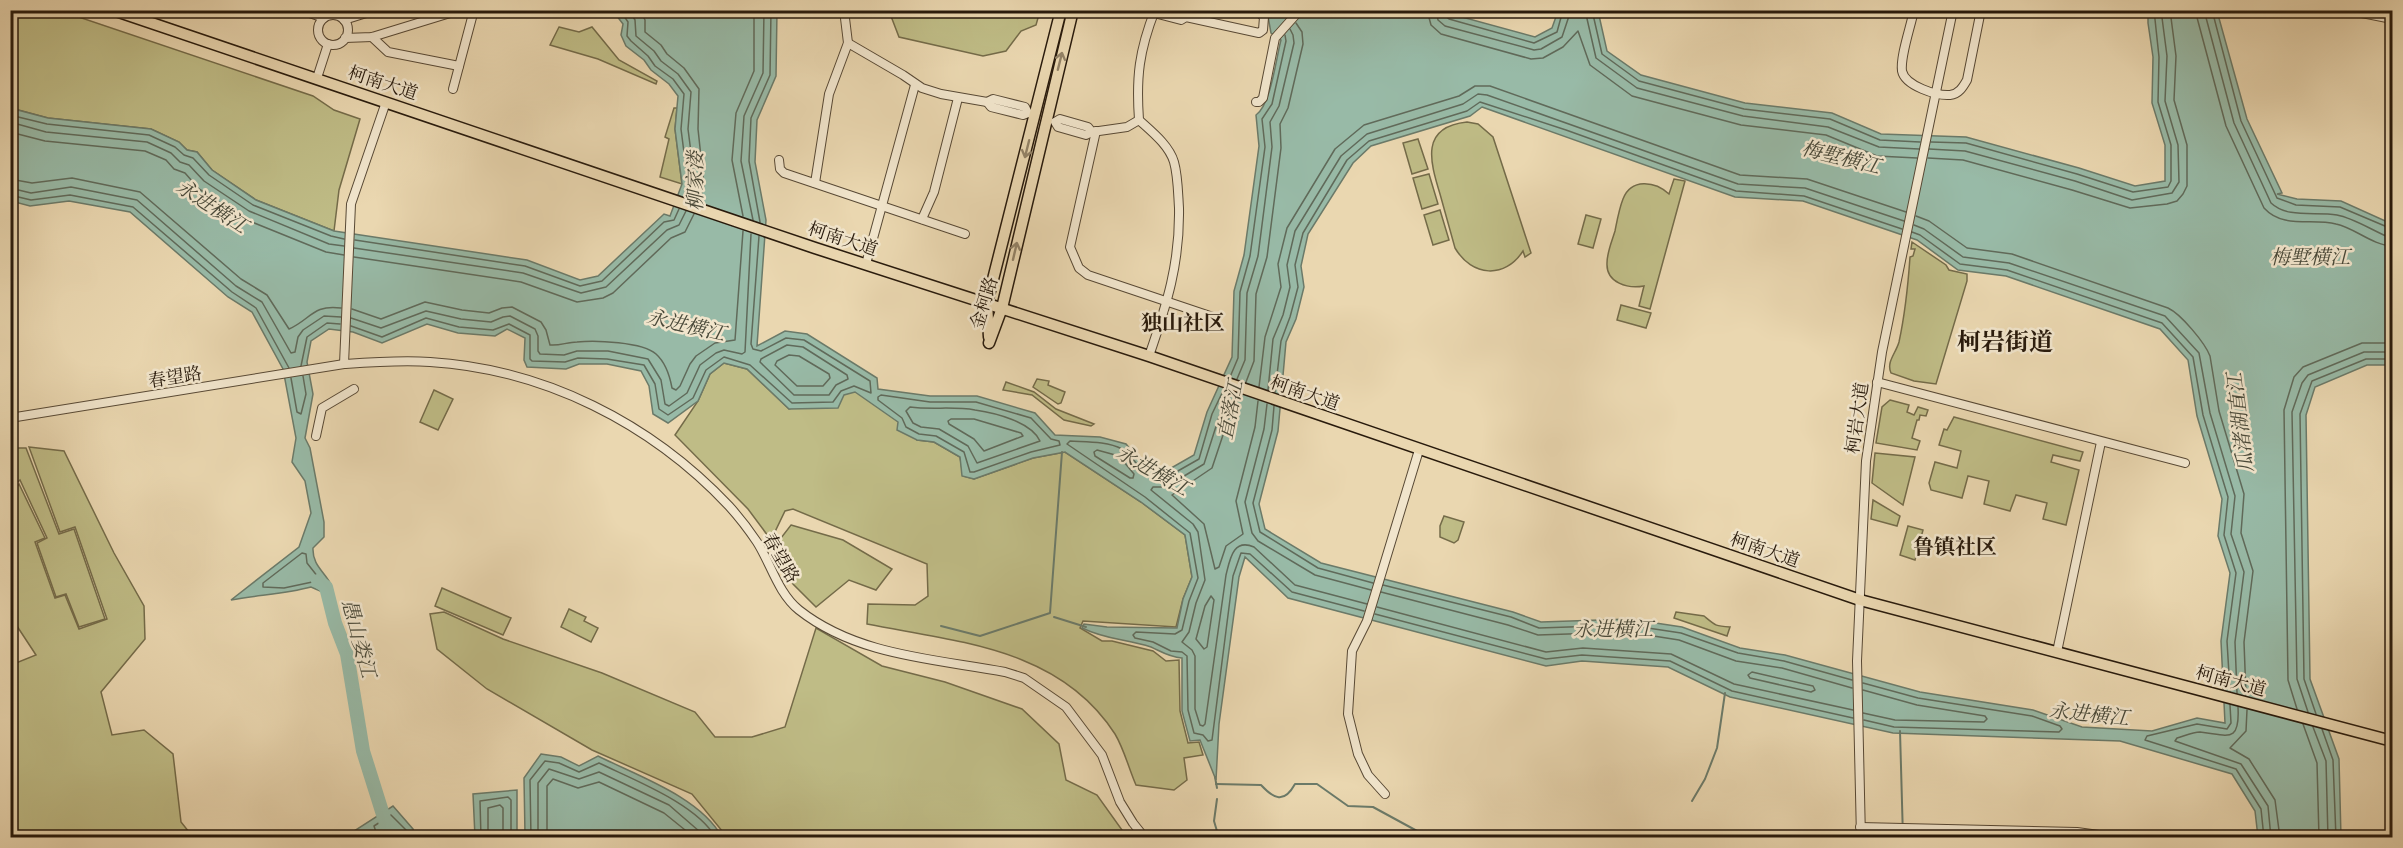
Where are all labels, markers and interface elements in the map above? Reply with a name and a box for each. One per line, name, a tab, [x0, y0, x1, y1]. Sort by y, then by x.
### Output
one-way arrow	[1055, 52, 1067, 71]
street label: 柯南大道	[344, 61, 421, 107]
water label: 梅墅横江	[1798, 136, 1886, 183]
one-way arrow	[1021, 139, 1032, 158]
water label: 柳家溇	[683, 149, 711, 211]
water label: 永进横江	[170, 174, 255, 243]
street label: 柯南大道	[804, 217, 881, 263]
one-way arrow	[1010, 242, 1021, 261]
water label: 梅墅横江	[2270, 245, 2353, 273]
street label: 金柯路	[966, 274, 1005, 333]
water label: 永进横江	[643, 304, 731, 350]
district label: 独山社区	[1141, 310, 1225, 339]
district label: 柯岩街道	[1957, 327, 2053, 361]
street label: 春望路	[147, 362, 204, 395]
water label: 瓜渚湖直江	[2222, 368, 2262, 474]
street label: 柯南大道	[1266, 371, 1343, 418]
water label: 直落江	[1212, 375, 1252, 443]
street label: 柯岩大道	[1841, 381, 1876, 456]
water label: 永进横江	[1110, 440, 1196, 505]
street label: 柯南大道	[1726, 528, 1803, 575]
street label: 春望路	[755, 529, 804, 588]
district label: 鲁镇社区	[1913, 534, 1997, 563]
water label: 愚山娄江	[333, 596, 382, 684]
water label: 永进横江	[1573, 617, 1656, 645]
street label: 柯南大道	[2193, 661, 2269, 704]
water label: 永进横江	[2048, 698, 2133, 734]

